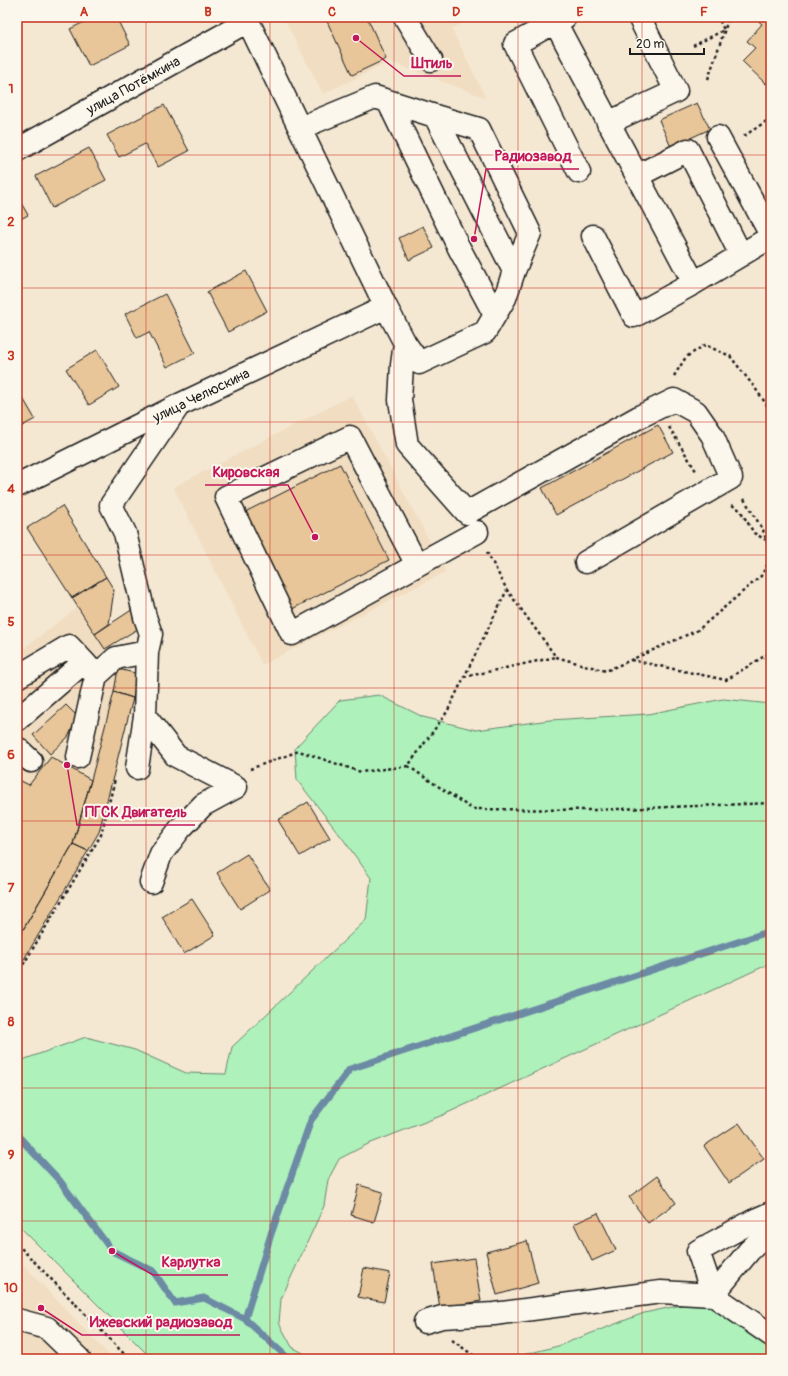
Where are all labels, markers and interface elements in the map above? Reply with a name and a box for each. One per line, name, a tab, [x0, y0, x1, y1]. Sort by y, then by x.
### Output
text: A	[80, 4, 89, 20]
text: B	[204, 4, 212, 20]
text: C	[328, 4, 336, 20]
text: D	[452, 4, 460, 20]
text: E	[577, 4, 584, 20]
text: F	[700, 4, 708, 20]
scale bar	[630, 30, 704, 56]
text: 20 m	[636, 37, 665, 52]
callout: Штиль	[404, 49, 461, 76]
street label: улица Потёмкина	[83, 53, 183, 119]
text: Штиль	[410, 54, 453, 73]
text: 1	[8, 81, 14, 97]
callout: Радиозавод	[486, 142, 579, 169]
text: Радиозавод	[495, 147, 572, 166]
text: 2	[7, 214, 15, 230]
text: 3	[7, 348, 15, 364]
street label: улица Челюскина	[149, 365, 252, 427]
callout: Кировская	[205, 458, 288, 485]
text: Кировская	[212, 463, 280, 482]
text: 4	[7, 481, 15, 497]
text: 5	[7, 614, 15, 630]
text: 6	[7, 747, 15, 763]
callout: ПГСК Двигатель	[77, 798, 195, 825]
text: ПГСК Двигатель	[85, 803, 187, 822]
text: 7	[8, 880, 15, 896]
text: 8	[8, 1014, 15, 1030]
text: 9	[8, 1147, 15, 1163]
callout: Карлутка	[153, 1248, 228, 1275]
text: Карлутка	[161, 1253, 221, 1272]
text: 10	[4, 1280, 18, 1296]
callout: Ижевский радиозавод	[82, 1308, 240, 1335]
text: Ижевский радиозавод	[90, 1313, 233, 1332]

